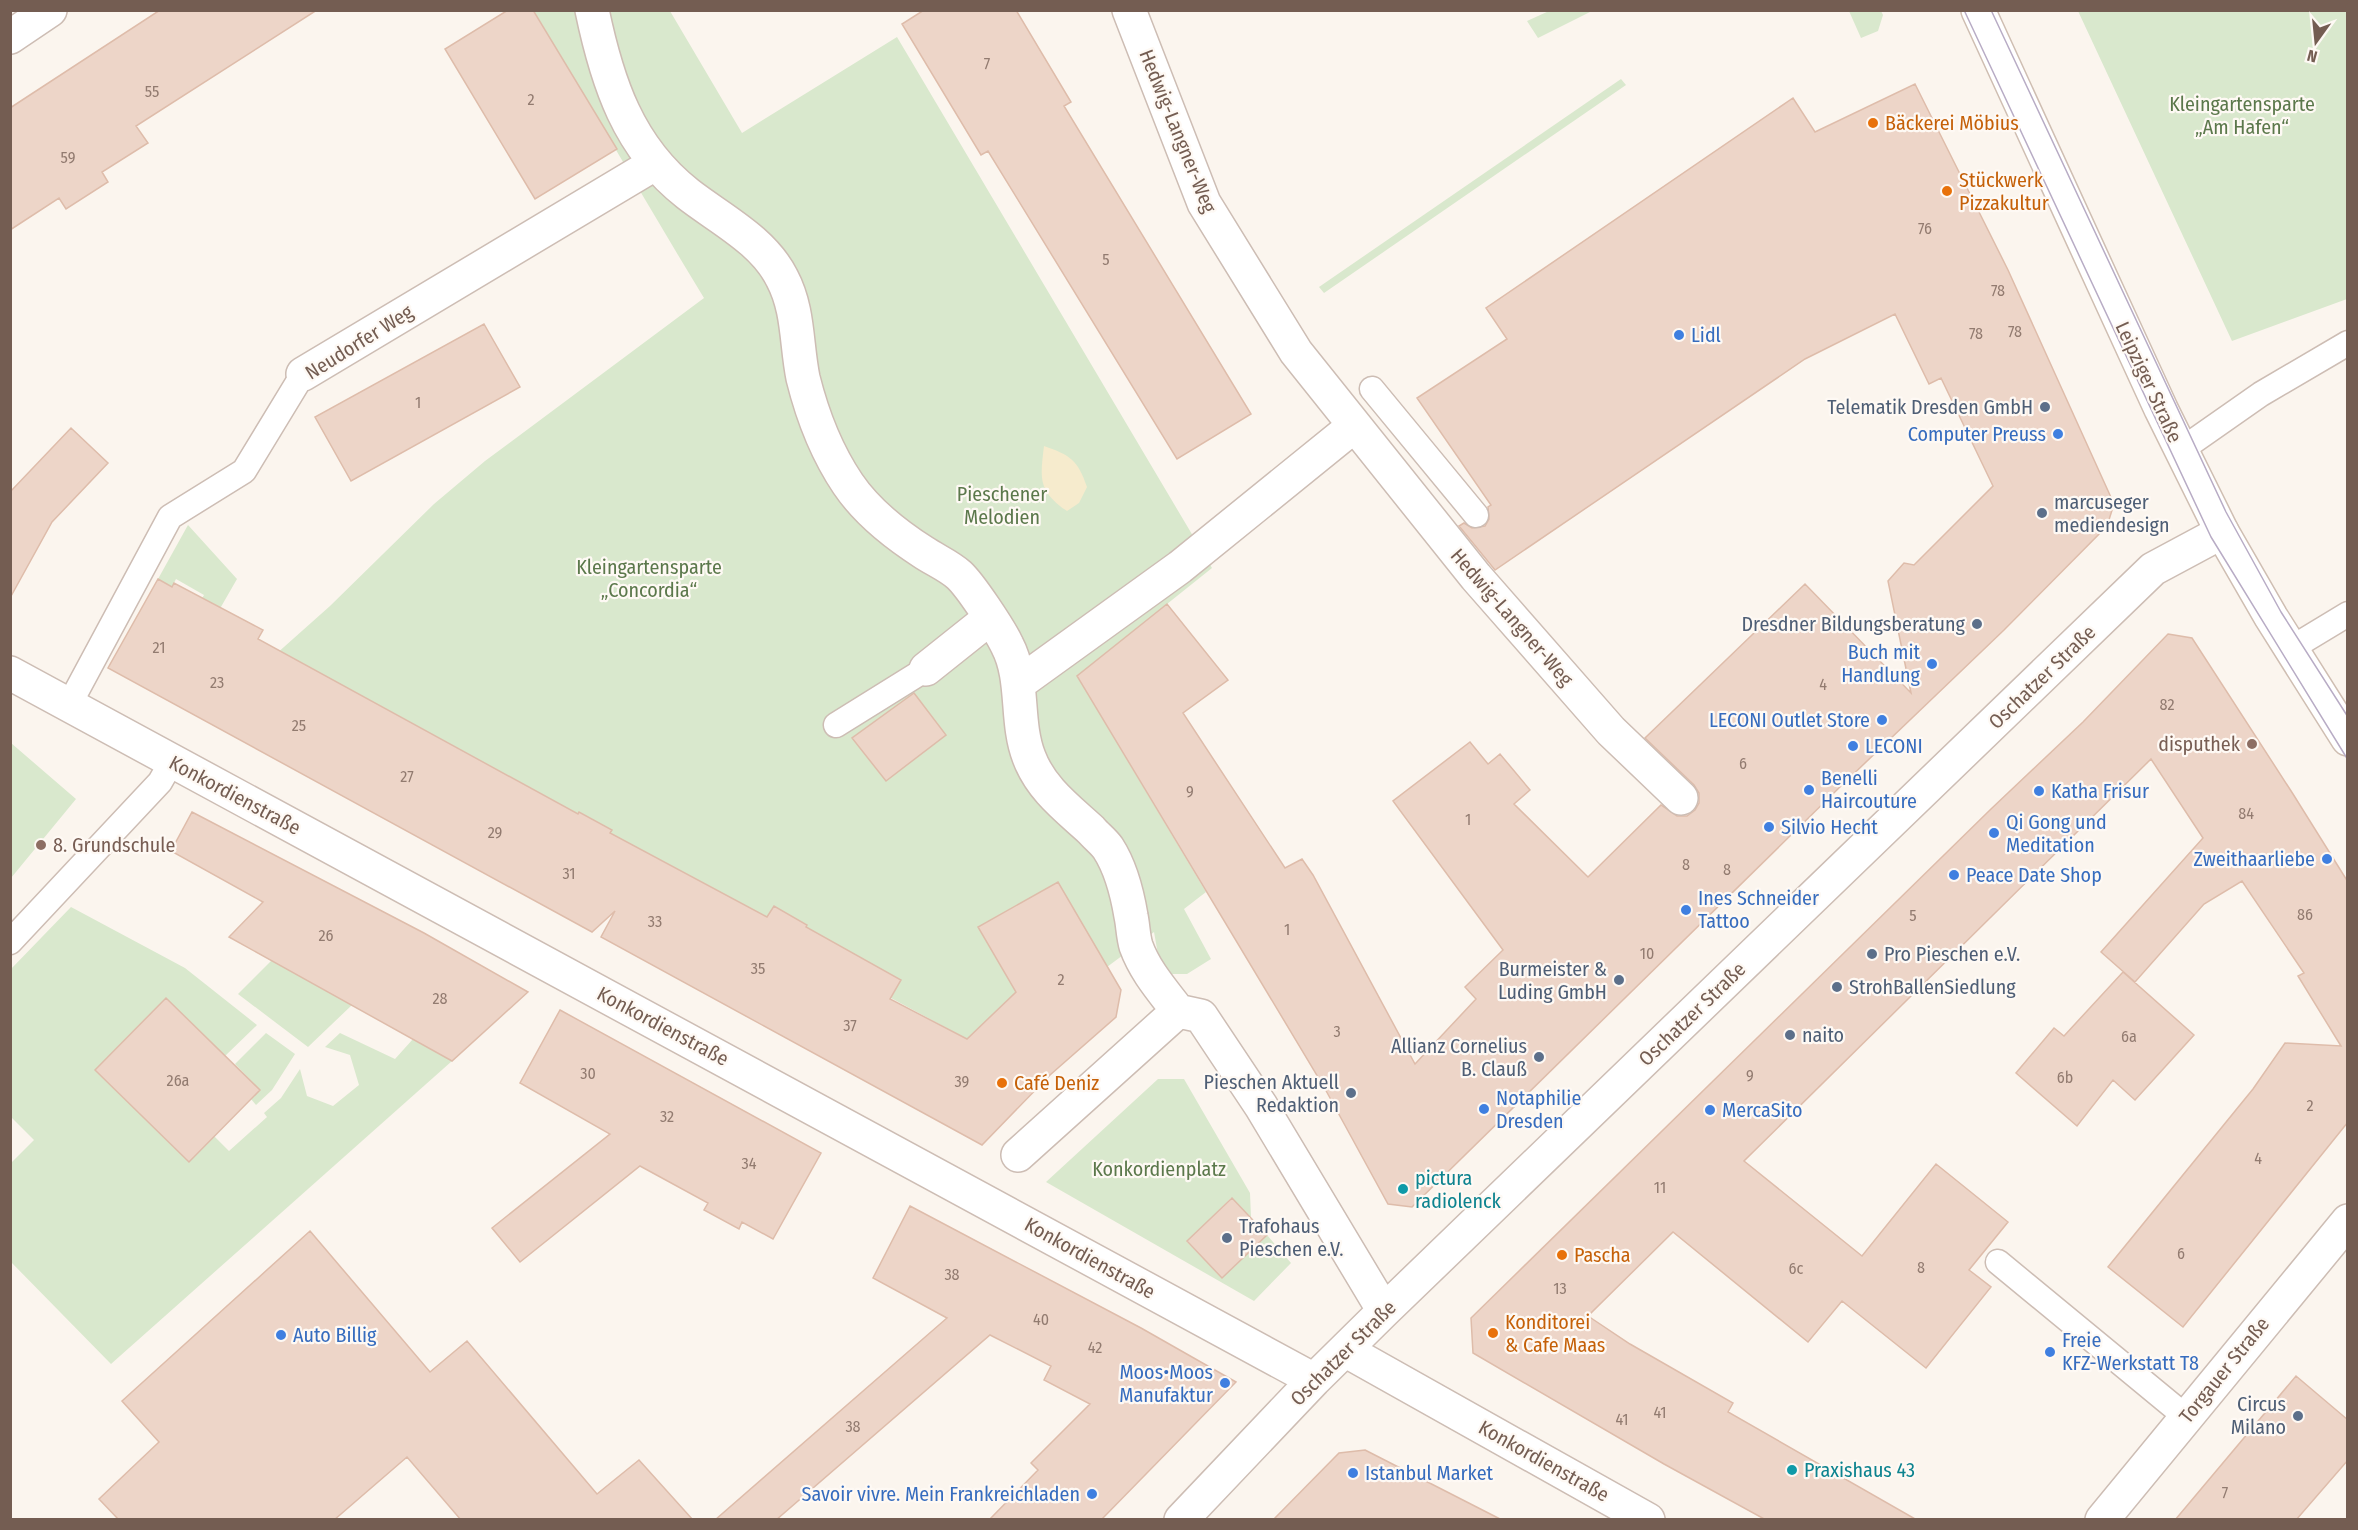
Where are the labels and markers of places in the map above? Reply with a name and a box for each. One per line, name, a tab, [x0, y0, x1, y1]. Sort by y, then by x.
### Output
place label: Bäckerei Möbius	[1885, 111, 2019, 135]
marker: Bäckerei Möbius	[1866, 116, 1880, 130]
place label: Stückwerk Pizzakultur	[1959, 168, 2049, 215]
marker: Stückwerk Pizzakultur	[1940, 184, 1954, 198]
place label: Lidl	[1691, 323, 1721, 347]
marker: Lidl	[1672, 328, 1686, 342]
place label: Telematik Dresden GmbH	[1827, 395, 2033, 419]
marker: Telematik Dresden GmbH	[2038, 400, 2052, 414]
place label: Computer Preuss	[1908, 422, 2046, 446]
marker: Computer Preuss	[2051, 427, 2065, 441]
place label: marcuseger mediendesign	[2054, 490, 2170, 537]
marker: marcuseger mediendesign	[2035, 506, 2049, 520]
place label: Dresdner Bildungsberatung	[1741, 612, 1966, 636]
marker: Dresdner Bildungsberatung	[1970, 617, 1984, 631]
place label: Buch mit Handlung	[1841, 640, 1921, 687]
marker: Buch mit Handlung	[1925, 657, 1939, 671]
place label: LECONI Outlet Store	[1709, 708, 1870, 732]
marker: LECONI Outlet Store	[1875, 713, 1889, 727]
place label: disputhek	[2158, 732, 2241, 756]
place label: LECONI	[1865, 734, 1923, 758]
marker: disputhek	[2245, 737, 2259, 751]
marker: LECONI	[1846, 739, 1860, 753]
place label: Benelli Haircouture	[1821, 766, 1917, 813]
place label: Katha Frisur	[2051, 779, 2149, 803]
marker: Benelli Haircouture	[1802, 783, 1816, 797]
marker: Katha Frisur	[2032, 784, 2046, 798]
place label: Qi Gong und Meditation	[2006, 810, 2107, 857]
place label: Silvio Hecht	[1781, 815, 1878, 839]
marker: Silvio Hecht	[1762, 820, 1776, 834]
marker: Qi Gong und Meditation	[1987, 826, 2001, 840]
place label: 8. Grundschule	[53, 833, 175, 857]
marker: 8. Grundschule	[34, 838, 48, 852]
place label: Zweithaarliebe	[2193, 847, 2315, 871]
marker: Zweithaarliebe	[2320, 852, 2334, 866]
place label: Peace Date Shop	[1966, 863, 2102, 887]
marker: Peace Date Shop	[1947, 868, 1961, 882]
place label: Ines Schneider Tattoo	[1698, 886, 1819, 933]
marker: Ines Schneider Tattoo	[1679, 903, 1693, 917]
place label: Pro Pieschen e.V.	[1884, 942, 2020, 966]
marker: Pro Pieschen e.V.	[1865, 947, 1879, 961]
place label: Burmeister & Luding GmbH	[1498, 957, 1607, 1004]
marker: Burmeister & Luding GmbH	[1612, 973, 1626, 987]
place label: StrohBallenSiedlung	[1849, 975, 2016, 999]
marker: StrohBallenSiedlung	[1830, 980, 1844, 994]
place label: naito	[1802, 1023, 1844, 1047]
marker: naito	[1783, 1028, 1797, 1042]
place label: Allianz Cornelius B. Clauß	[1391, 1034, 1527, 1081]
marker: Allianz Cornelius B. Clauß	[1532, 1050, 1546, 1064]
place label: Pieschen Aktuell Redaktion	[1204, 1070, 1339, 1117]
place label: Café Deniz	[1014, 1071, 1099, 1095]
marker: Café Deniz	[995, 1076, 1009, 1090]
marker: Pieschen Aktuell Redaktion	[1344, 1086, 1358, 1100]
place label: Notaphilie Dresden	[1496, 1086, 1581, 1133]
place label: MercaSito	[1722, 1098, 1802, 1122]
marker: Notaphilie Dresden	[1477, 1102, 1491, 1116]
marker: MercaSito	[1703, 1103, 1717, 1117]
place label: pictura radiolenck	[1415, 1166, 1502, 1213]
marker: pictura radiolenck	[1396, 1182, 1410, 1196]
place label: Trafohaus Pieschen e.V.	[1239, 1214, 1343, 1261]
marker: Trafohaus Pieschen e.V.	[1220, 1231, 1234, 1245]
place label: Pascha	[1574, 1243, 1631, 1267]
marker: Pascha	[1555, 1248, 1569, 1262]
place label: Konditorei & Cafe Maas	[1505, 1310, 1605, 1357]
place label: Auto Billig	[293, 1323, 377, 1347]
marker: Konditorei & Cafe Maas	[1486, 1326, 1500, 1340]
marker: Auto Billig	[274, 1328, 288, 1342]
place label: Freie KFZ-Werkstatt T8	[2062, 1328, 2199, 1375]
marker: Freie KFZ-Werkstatt T8	[2043, 1345, 2057, 1359]
place label: Moos•Moos Manufaktur	[1119, 1360, 1213, 1407]
marker: Moos•Moos Manufaktur	[1218, 1376, 1232, 1390]
place label: Circus Milano	[2231, 1392, 2286, 1439]
marker: Circus Milano	[2291, 1409, 2305, 1423]
place label: Praxishaus 43	[1804, 1458, 1915, 1482]
place label: Istanbul Market	[1365, 1461, 1494, 1485]
marker: Praxishaus 43	[1785, 1463, 1799, 1477]
marker: Istanbul Market	[1346, 1466, 1360, 1480]
place label: Savoir vivre. Mein Frankreichladen	[802, 1482, 1080, 1506]
marker: Savoir vivre. Mein Frankreichladen	[1085, 1487, 1099, 1501]

